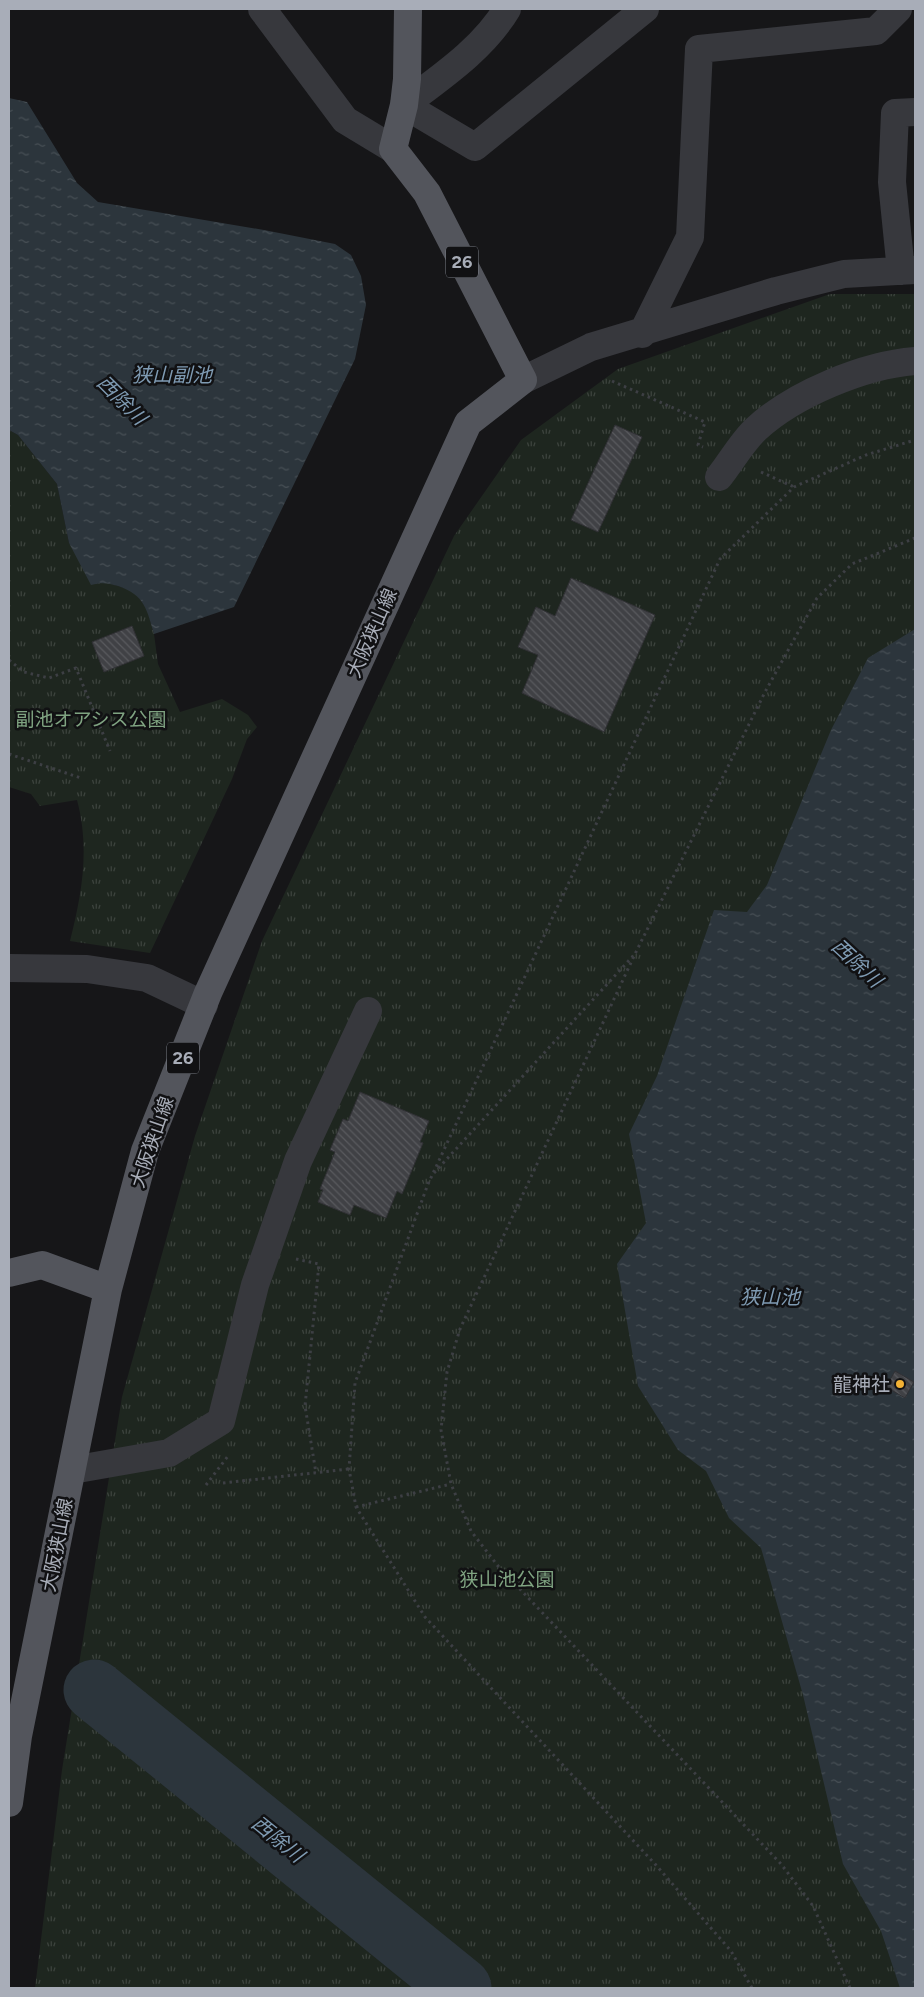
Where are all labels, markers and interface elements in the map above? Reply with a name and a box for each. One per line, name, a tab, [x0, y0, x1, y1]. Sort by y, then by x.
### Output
road number: 26	[446, 246, 478, 278]
water label: 狭山副池	[132, 363, 214, 387]
water label: 西除川	[92, 370, 153, 431]
street label: 大阪狭山線	[342, 585, 402, 681]
park label: 副池オアシス公園	[15, 708, 167, 731]
water label: 西除川	[827, 934, 889, 994]
road number: 26	[167, 1042, 199, 1074]
street label: 大阪狭山線	[126, 1093, 178, 1191]
water label: 狭山池	[740, 1285, 802, 1309]
place label: 龍神社	[833, 1373, 890, 1396]
marker: 龍神社	[894, 1378, 906, 1390]
street label: 大阪狭山線	[37, 1496, 77, 1594]
park label: 狭山池公園	[459, 1568, 555, 1591]
water label: 西除川	[247, 1811, 310, 1868]

